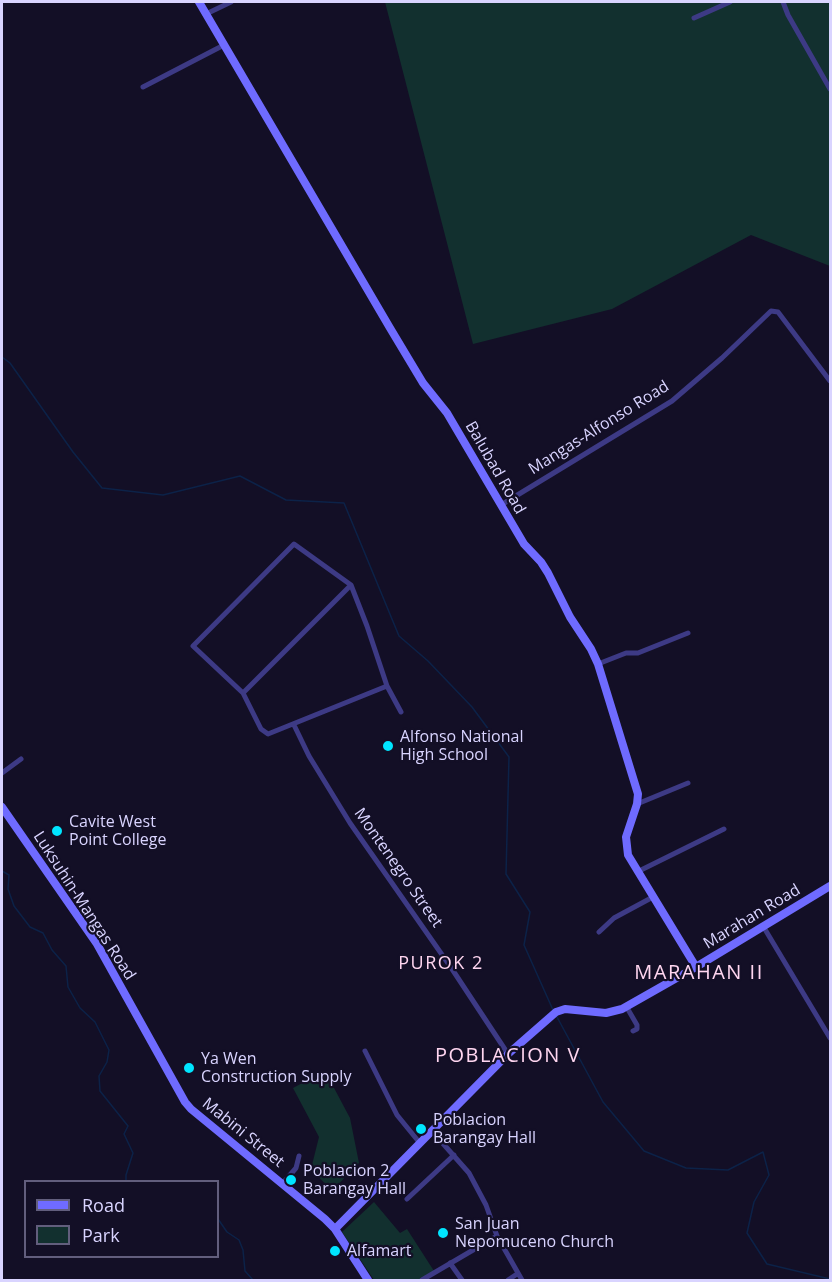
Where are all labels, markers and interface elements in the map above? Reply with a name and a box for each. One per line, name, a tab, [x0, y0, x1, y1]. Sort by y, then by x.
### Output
street label: Mangas-Alfonso Road	[525, 377, 673, 479]
street label: Balubad Road	[461, 418, 529, 518]
place label: Alfonso National High School	[400, 727, 523, 765]
marker: Alfonso National High School	[381, 739, 395, 753]
street label: Montenegro Street	[350, 805, 446, 931]
place label: Cavite West Point College	[69, 812, 166, 850]
marker: Cavite West Point College	[50, 824, 64, 838]
street label: Luksuhin-Mangas Road	[29, 828, 139, 984]
street label: Marahan Road	[700, 881, 804, 953]
district label: PUROK 2	[398, 953, 484, 975]
district label: MARAHAN II	[634, 961, 764, 985]
district label: POBLACION V	[435, 1044, 581, 1068]
place label: Ya Wen Construction Supply	[201, 1049, 351, 1087]
marker: Ya Wen Construction Supply	[182, 1061, 196, 1075]
street label: Mabini Street	[198, 1094, 288, 1172]
place label: Poblacion Barangay Hall	[433, 1110, 536, 1148]
marker: Poblacion Barangay Hall	[414, 1122, 428, 1136]
place label: Poblacion 2 Barangay Hall	[303, 1161, 406, 1199]
marker: Poblacion 2 Barangay Hall	[284, 1173, 298, 1187]
legend	[24, 1180, 219, 1258]
text: Road	[82, 1193, 125, 1217]
place label: San Juan Nepomuceno Church	[455, 1214, 614, 1252]
text: Park	[82, 1223, 120, 1247]
marker: San Juan Nepomuceno Church	[436, 1226, 450, 1240]
place label: Alfamart	[347, 1241, 411, 1261]
marker: Alfamart	[328, 1244, 342, 1258]

